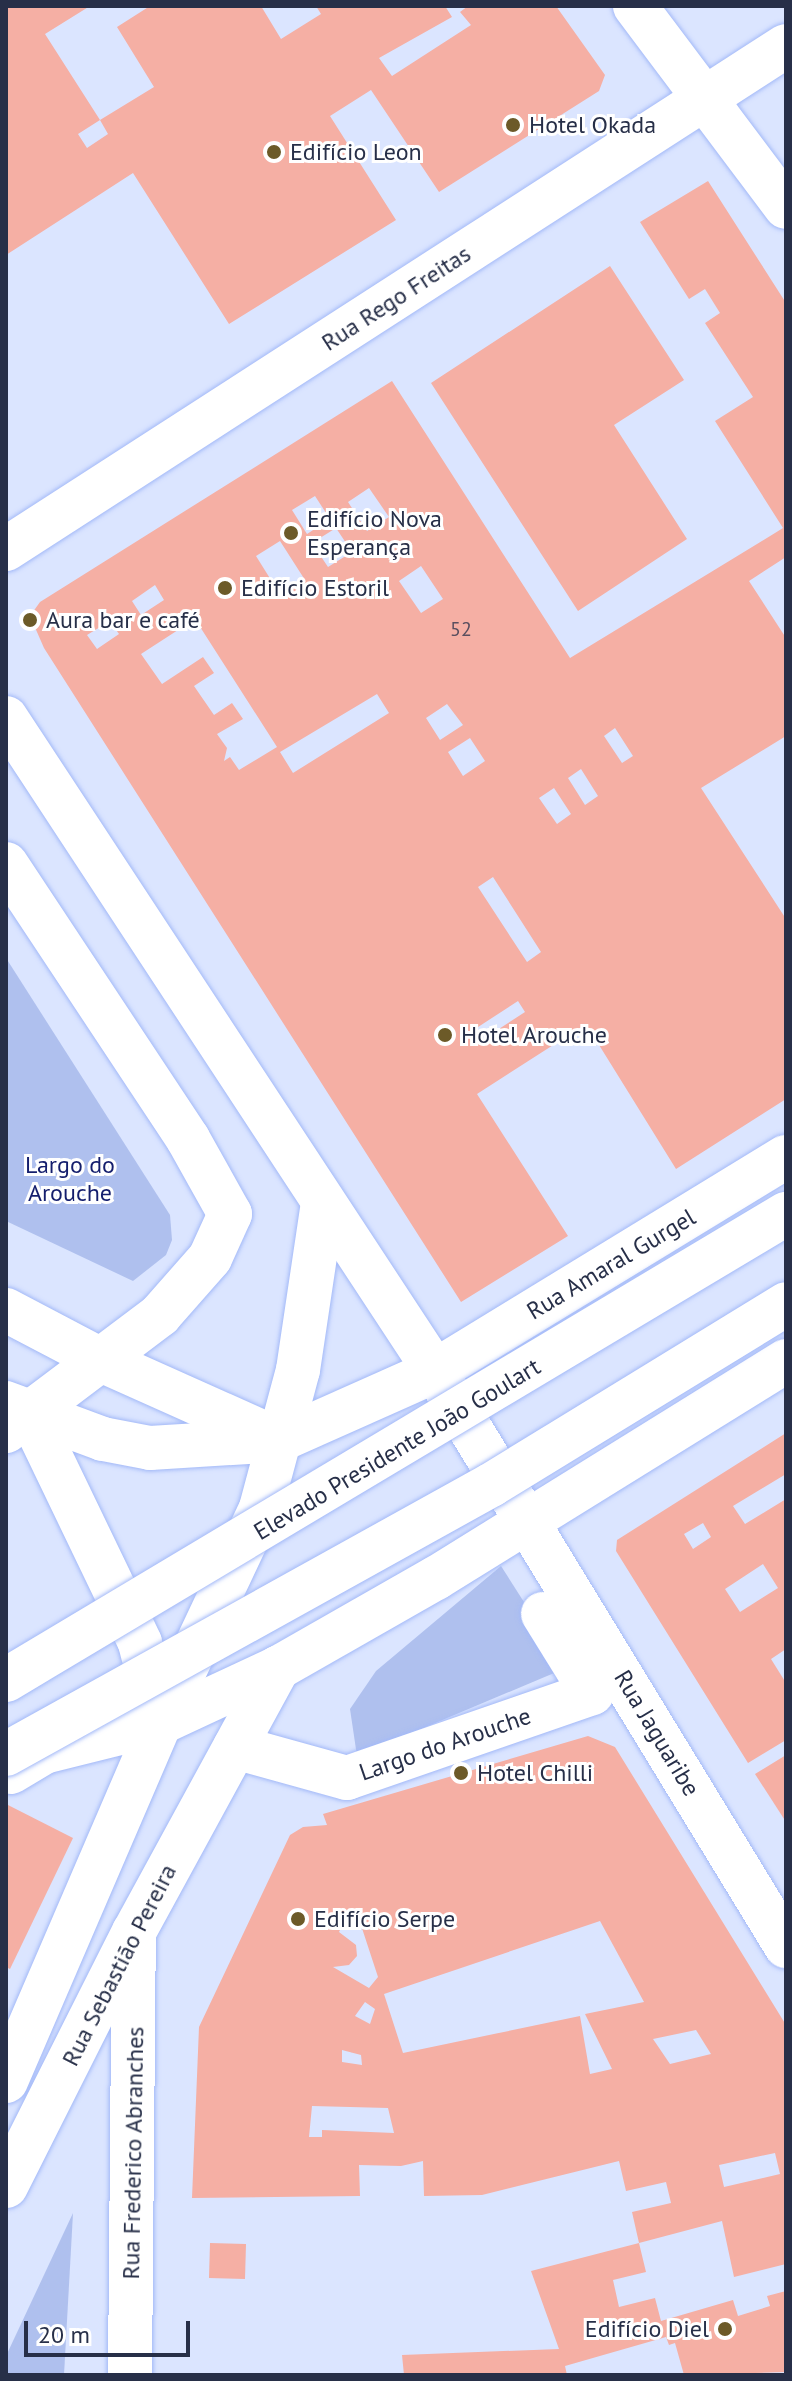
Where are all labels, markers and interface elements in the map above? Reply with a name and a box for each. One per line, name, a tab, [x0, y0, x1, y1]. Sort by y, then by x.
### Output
place label: Hotel Okada	[529, 111, 656, 139]
marker: Hotel Okada	[504, 116, 522, 134]
place label: Edifício Leon	[290, 138, 422, 166]
marker: Edifício Leon	[265, 143, 283, 161]
street label: Rua Rego Freitas	[316, 239, 476, 357]
place label: Edifício Nova Esperança	[307, 505, 442, 561]
marker: Edifício Nova Esperança	[282, 524, 300, 542]
place label: Edifício Estoril	[241, 574, 389, 602]
marker: Edifício Estoril	[216, 579, 234, 597]
place label: Aura bar e café	[46, 606, 200, 634]
marker: Aura bar e café	[21, 611, 39, 629]
house number: 52	[450, 617, 472, 641]
place label: Hotel Arouche	[461, 1021, 608, 1049]
marker: Hotel Arouche	[436, 1026, 454, 1044]
park label: Largo do Arouche	[25, 1151, 115, 1207]
street label: Rua Amaral Gurgel	[521, 1202, 701, 1326]
street label: Elevado Presidente João Goulart	[249, 1352, 545, 1546]
street label: Rua Jaguaribe	[608, 1665, 706, 1801]
street label: Largo do Arouche	[355, 1701, 535, 1787]
place label: Hotel Chilli	[477, 1759, 593, 1787]
marker: Hotel Chilli	[452, 1764, 470, 1782]
street label: Rua Sebastião Pereira	[56, 1859, 182, 2071]
place label: Edifício Serpe	[314, 1905, 455, 1933]
marker: Edifício Serpe	[289, 1910, 307, 1928]
street label: Rua Frederico Abranches	[116, 2026, 150, 2280]
scale bar	[28, 2305, 194, 2355]
place label: Edifício Diel	[585, 2315, 709, 2343]
text: 20 m	[38, 2319, 90, 2350]
marker: Edifício Diel	[716, 2320, 734, 2338]

